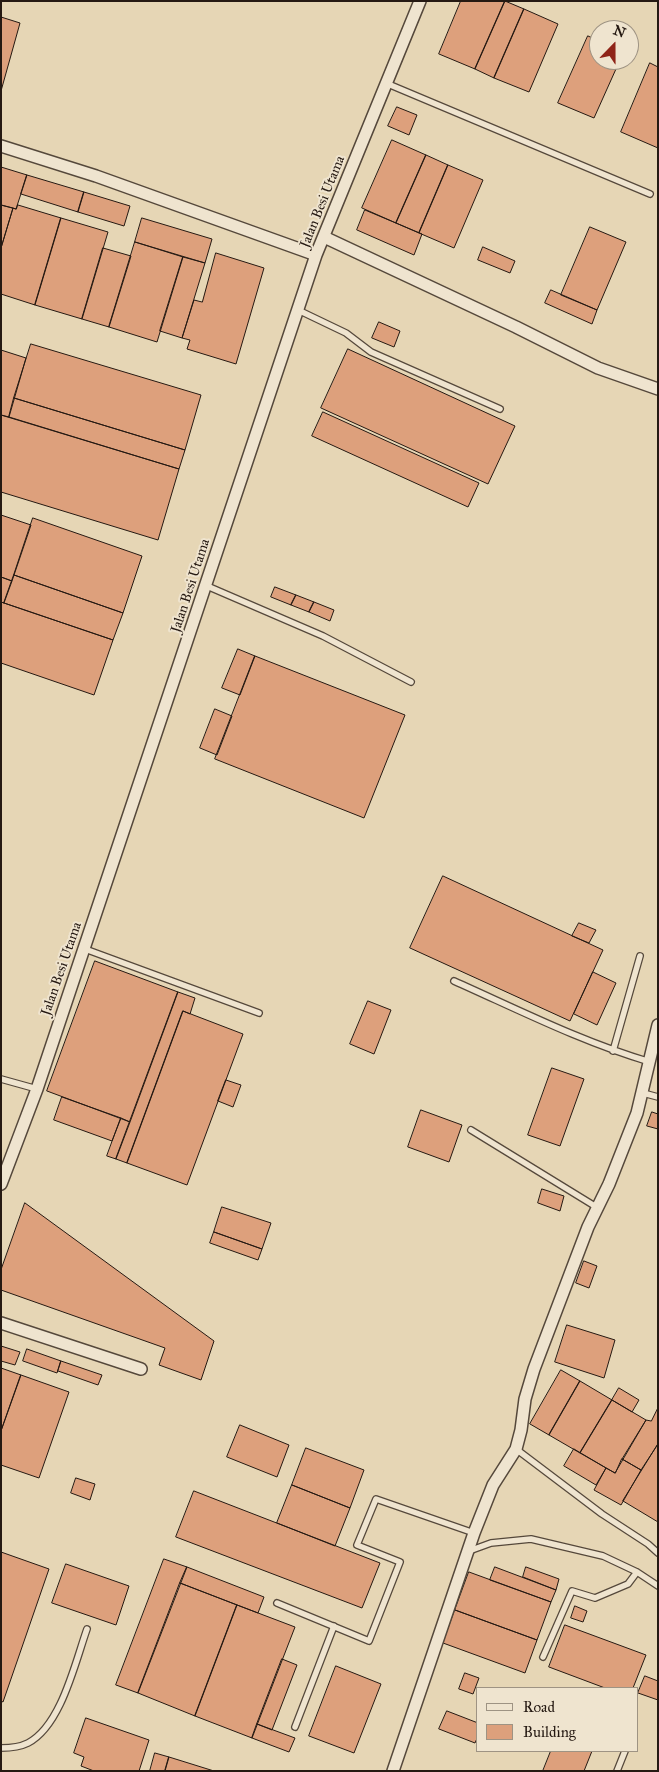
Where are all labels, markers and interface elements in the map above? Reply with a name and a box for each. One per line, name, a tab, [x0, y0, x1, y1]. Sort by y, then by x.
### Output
north arrow	[589, 20, 639, 70]
text: N	[611, 21, 628, 42]
street label: Jalan Besi Utama	[297, 153, 349, 251]
street label: Jalan Besi Utama	[168, 537, 214, 635]
street label: Jalan Besi Utama	[38, 920, 86, 1018]
legend	[477, 1687, 639, 1752]
text: Road	[523, 1698, 555, 1716]
text: Building	[523, 1723, 576, 1741]

